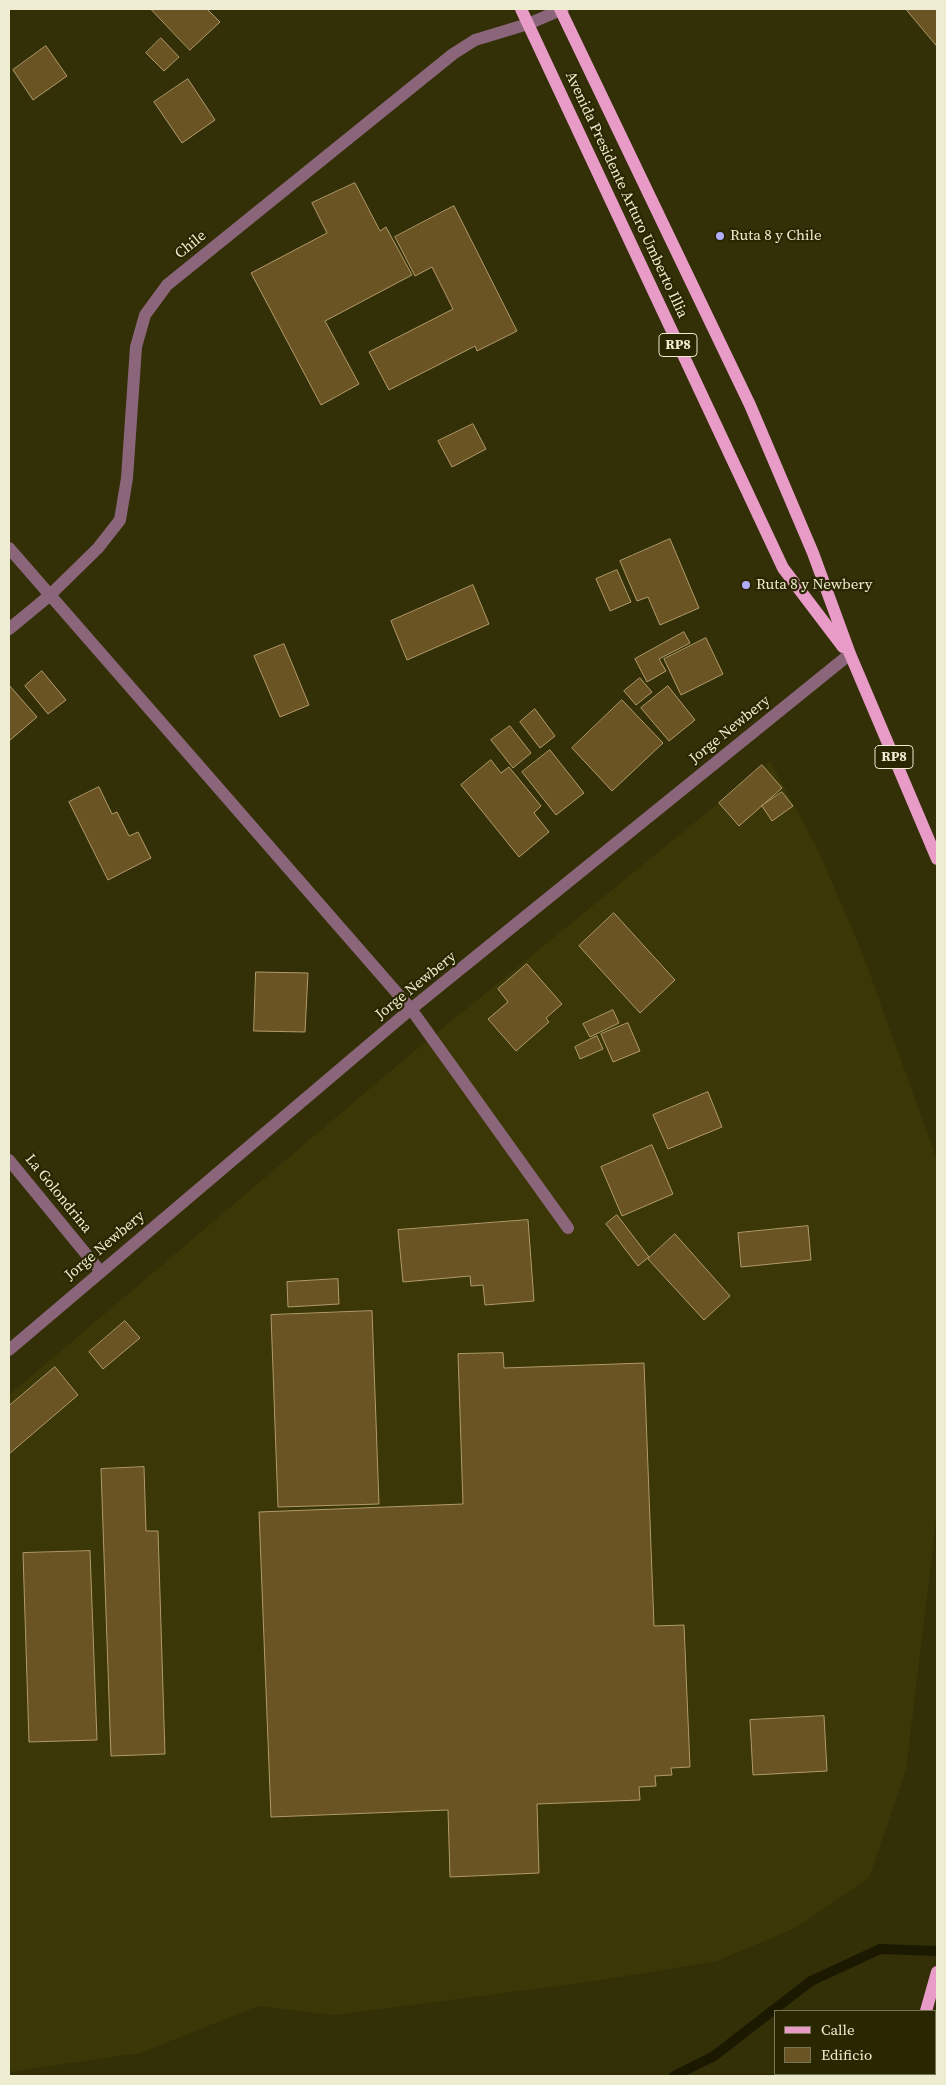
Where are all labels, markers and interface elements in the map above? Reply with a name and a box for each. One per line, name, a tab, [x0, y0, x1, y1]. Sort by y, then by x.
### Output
street label: Avenida Presidente Arturo Umberto Illia	[561, 69, 691, 321]
street label: Chile	[172, 227, 210, 263]
place label: Ruta 8 y Chile	[730, 227, 822, 245]
marker: Ruta 8 y Chile	[714, 230, 726, 242]
road number: RP8	[659, 334, 697, 356]
place label: Ruta 8 y Newbery	[756, 576, 873, 594]
marker: Ruta 8 y Newbery	[740, 579, 752, 591]
street label: Jorge Newbery	[686, 692, 774, 768]
road number: RP8	[875, 746, 913, 769]
street label: Jorge Newbery	[372, 948, 460, 1024]
street label: La Golondrina	[21, 1151, 95, 1237]
street label: Jorge Newbery	[61, 1207, 149, 1285]
legend	[774, 2010, 936, 2075]
text: Calle	[821, 2019, 855, 2040]
text: Edificio	[821, 2044, 872, 2065]

